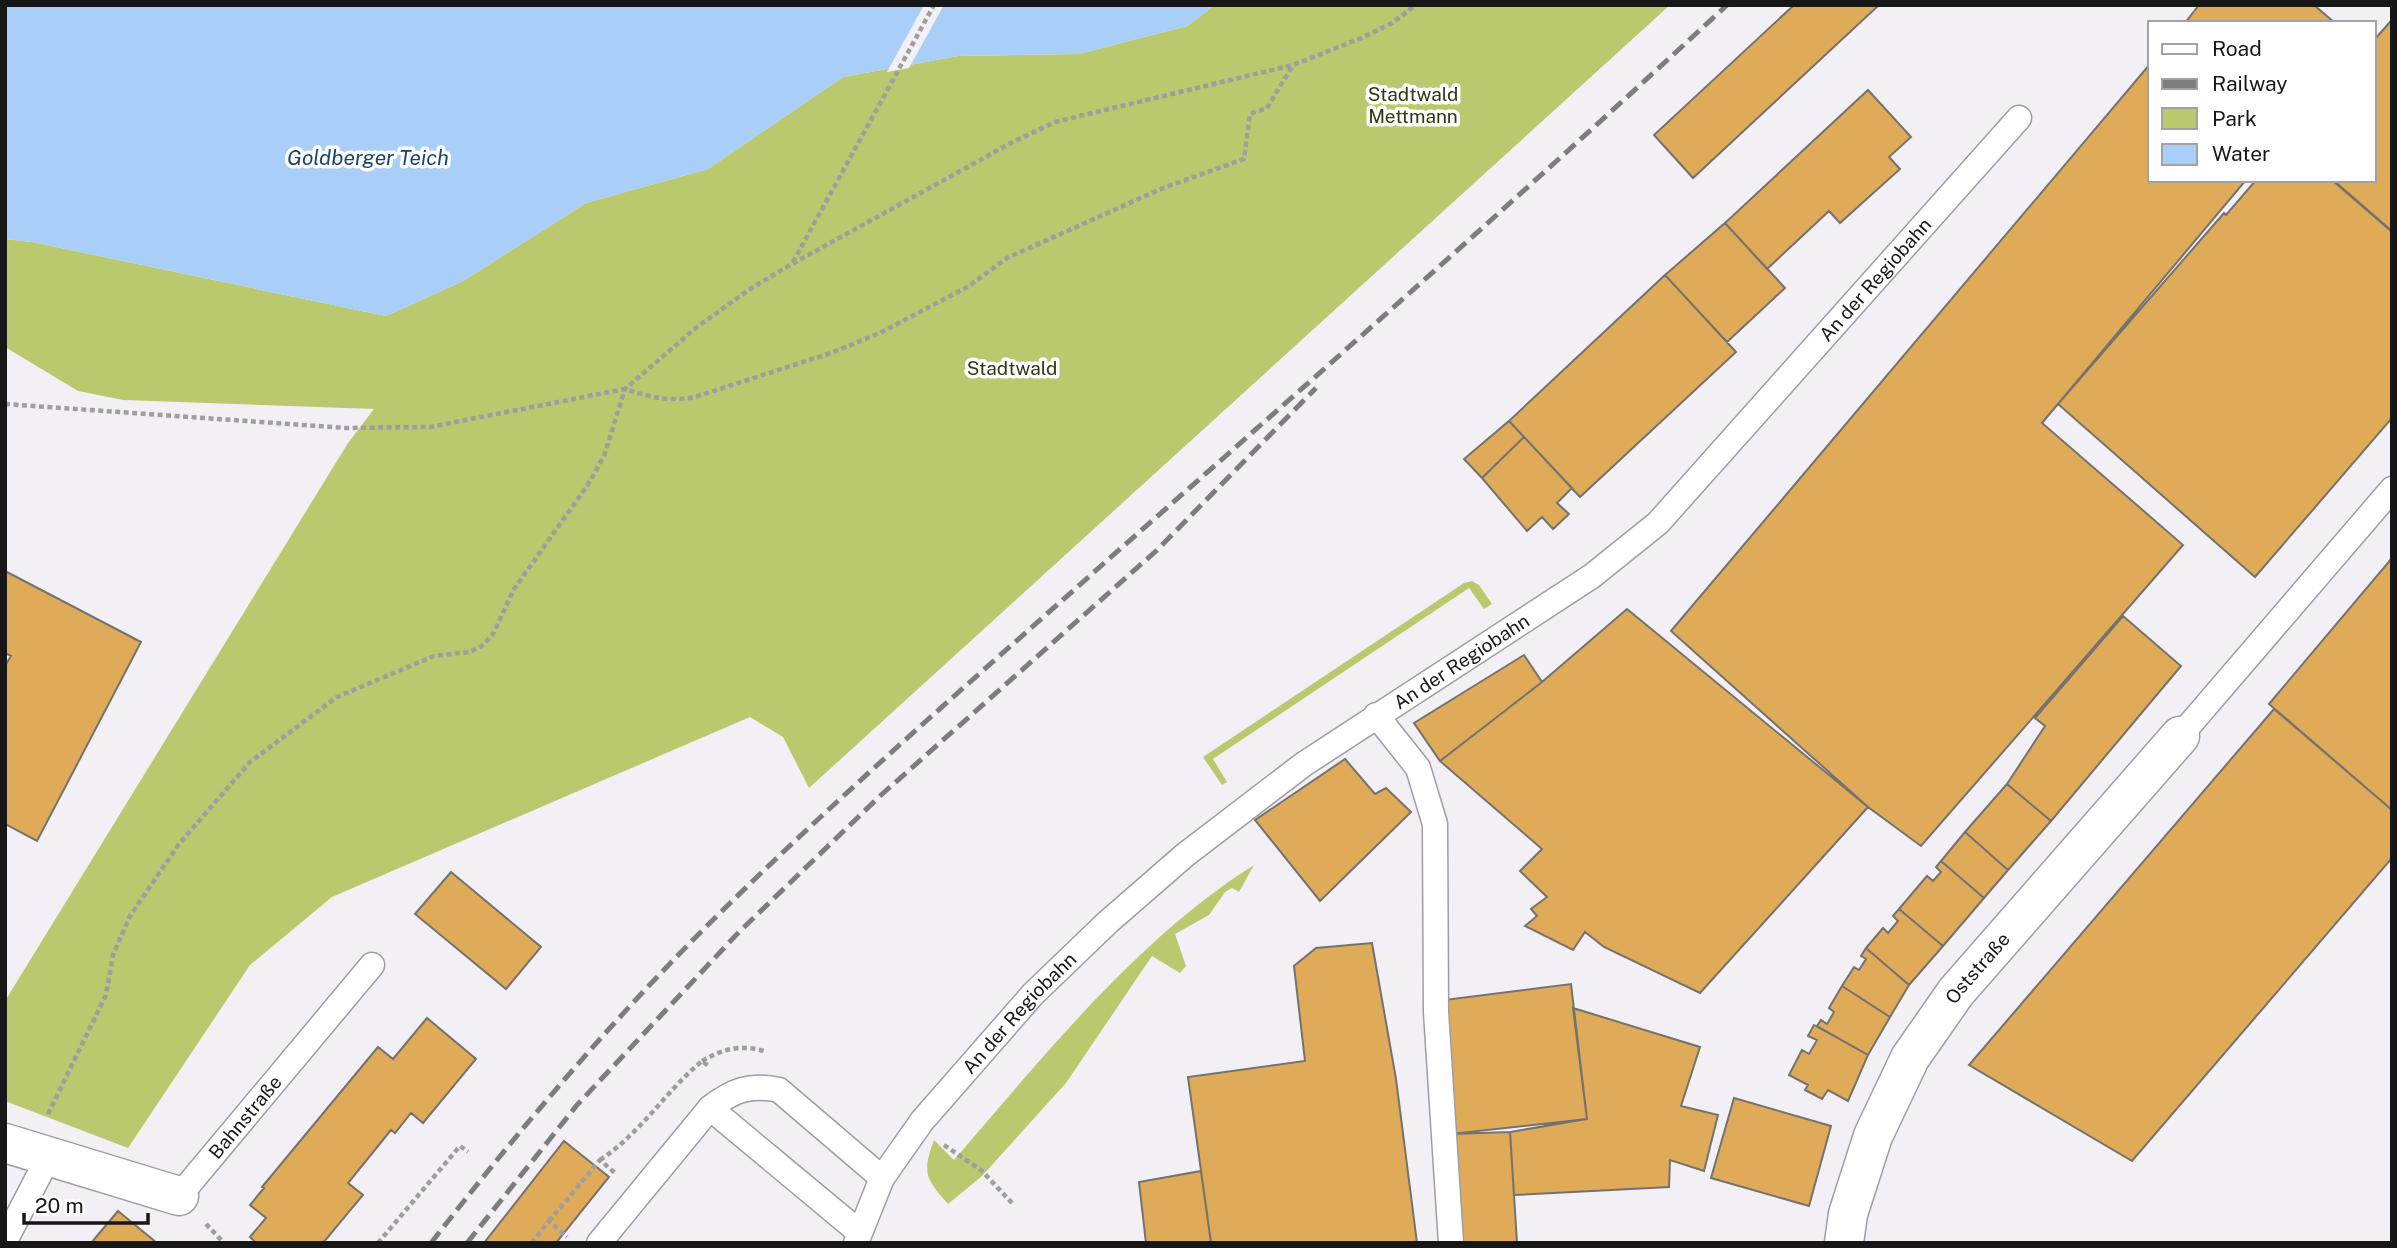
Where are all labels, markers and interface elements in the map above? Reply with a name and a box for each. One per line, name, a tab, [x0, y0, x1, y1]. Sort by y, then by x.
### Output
legend	[2148, 21, 2376, 182]
text: Road	[2212, 36, 2262, 61]
text: Railway	[2212, 71, 2288, 96]
park label: Stadtwald Mettmann	[1368, 83, 1458, 127]
text: Park	[2212, 106, 2257, 131]
text: Water	[2212, 141, 2270, 166]
water label: Goldberger Teich	[287, 145, 449, 170]
street label: An der Regiobahn	[1815, 213, 1936, 345]
park label: Stadtwald	[967, 357, 1057, 379]
street label: An der Regiobahn	[1389, 609, 1533, 714]
street label: Oststraße	[1940, 928, 2014, 1008]
street label: An der Regiobahn	[958, 948, 1081, 1078]
street label: Bahnstraße	[204, 1071, 286, 1163]
scale bar	[24, 1182, 149, 1226]
text: 20 m	[35, 1193, 84, 1218]

